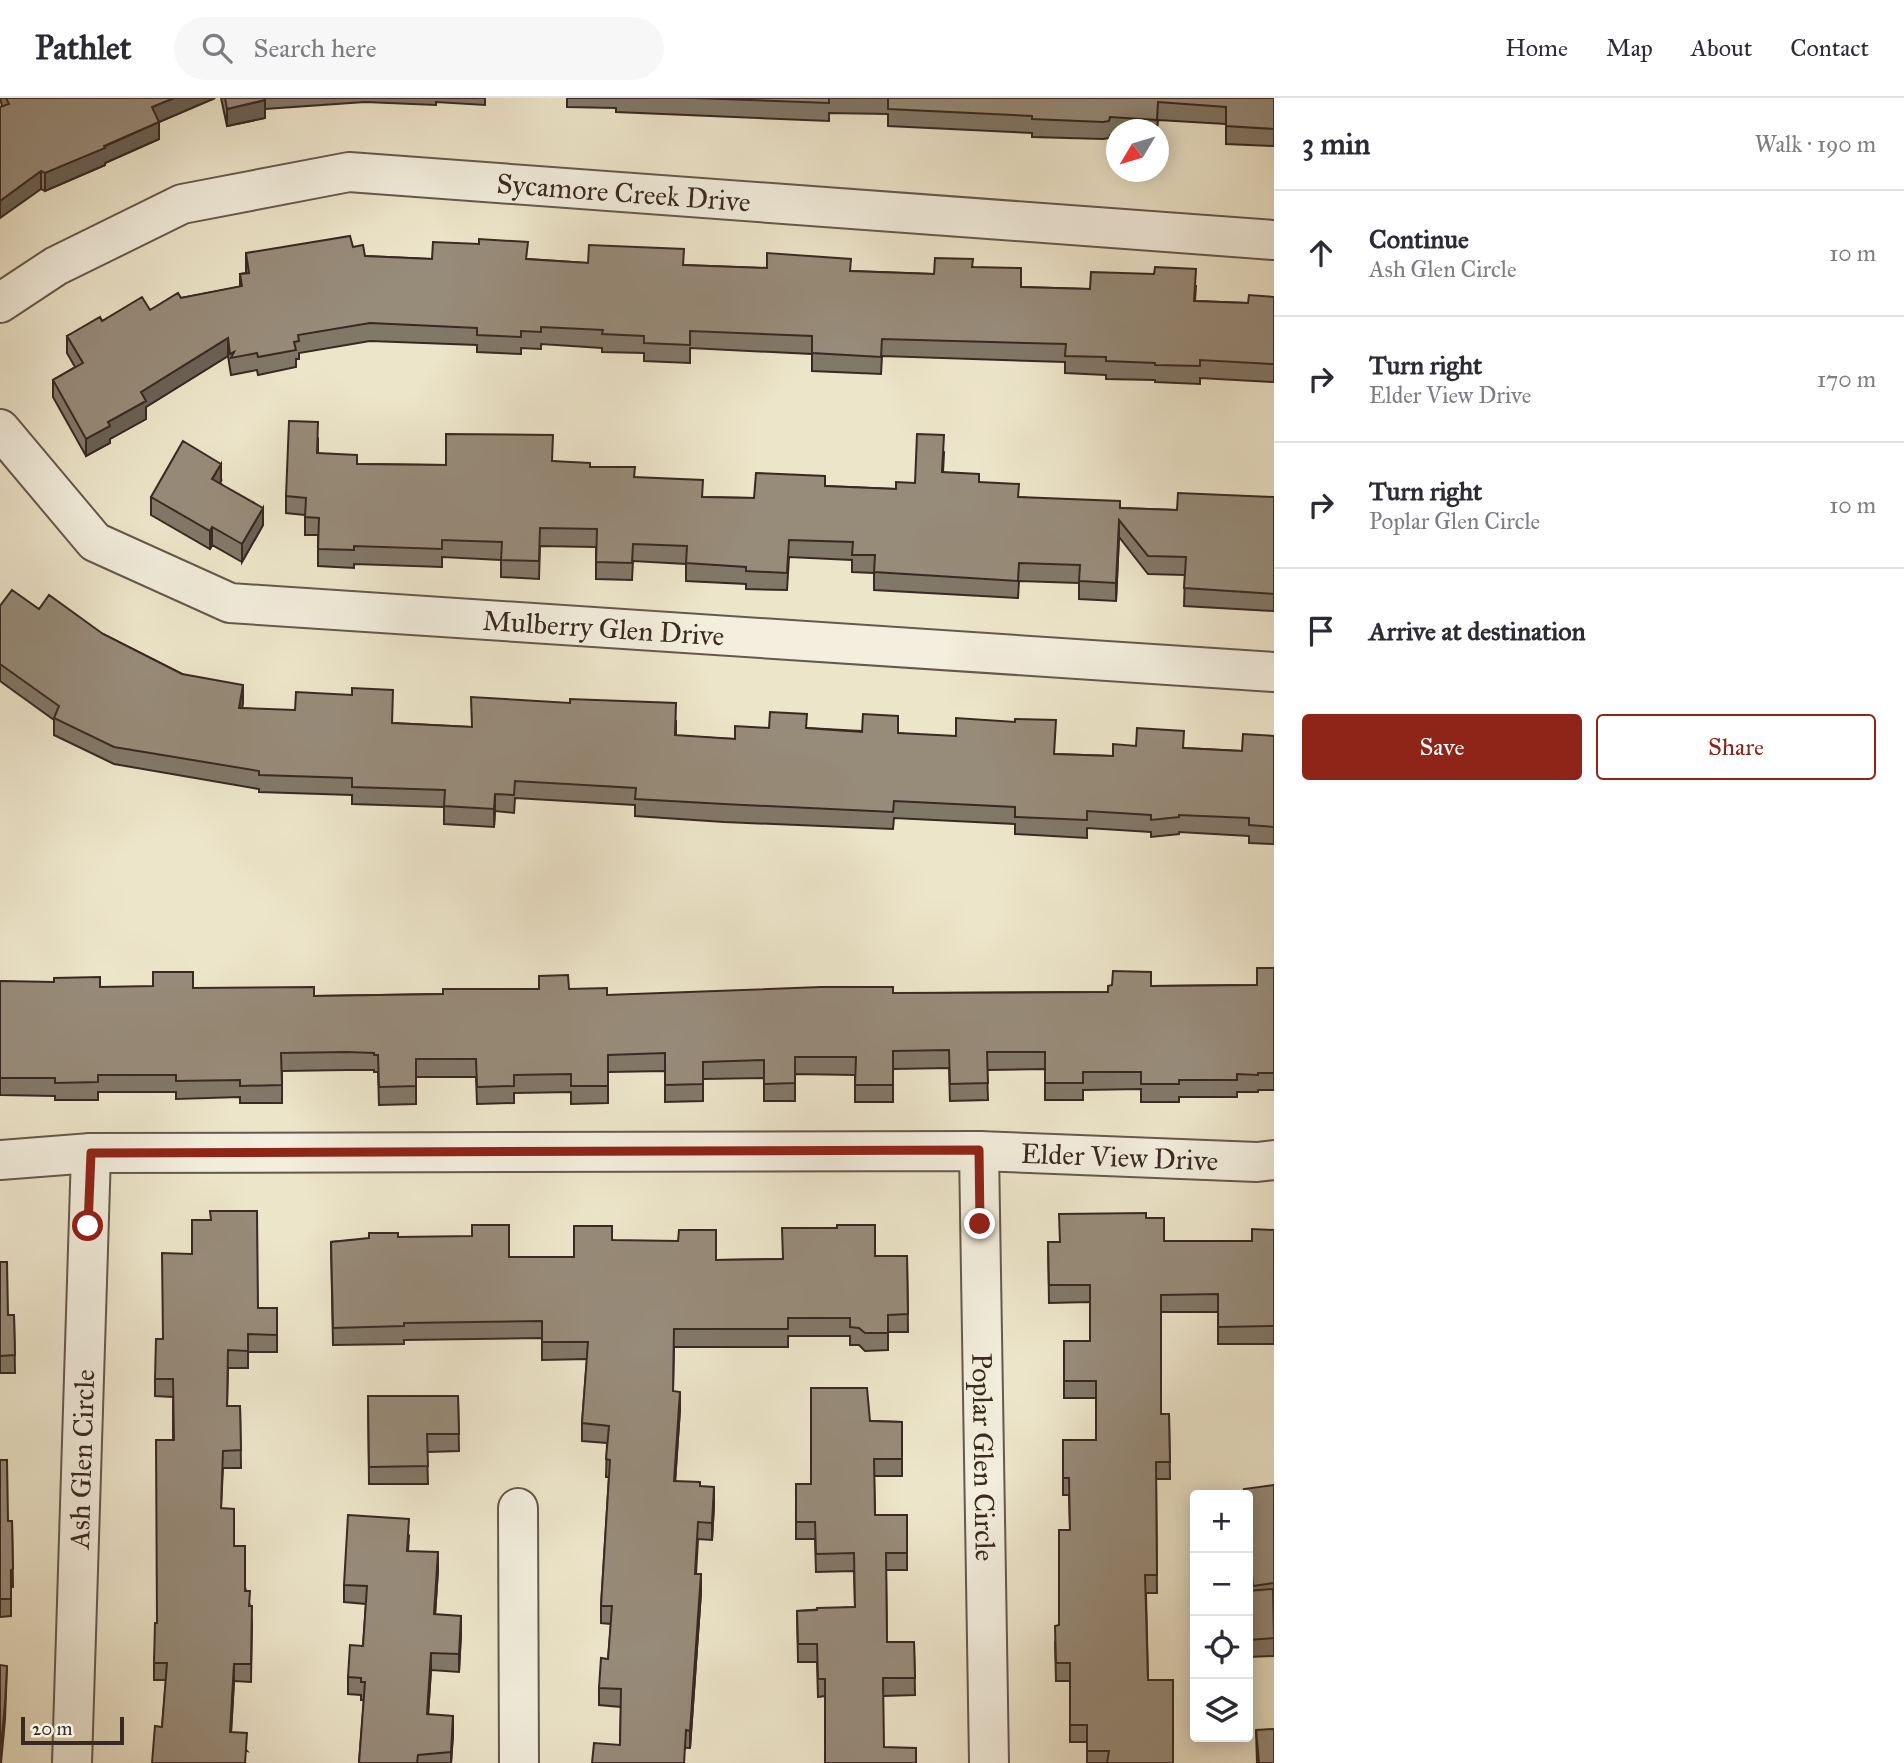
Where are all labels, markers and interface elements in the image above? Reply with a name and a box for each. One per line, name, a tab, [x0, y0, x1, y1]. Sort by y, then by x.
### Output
search box	[174, 17, 664, 80]
text: Pathlet	[35, 28, 132, 68]
icon: search	[198, 29, 236, 67]
text: Search here	[254, 32, 377, 64]
text: Home	[1505, 33, 1568, 63]
text: Map	[1606, 33, 1653, 63]
text: About	[1691, 33, 1752, 63]
text: Contact	[1790, 33, 1869, 63]
north arrow	[1106, 119, 1169, 182]
text: 3 min	[1302, 126, 1370, 162]
text: Walk · 190 m	[1755, 130, 1876, 158]
street label: Sycamore Creek Drive	[495, 165, 752, 219]
text: Continue	[1369, 223, 1469, 255]
icon: ahead	[1302, 234, 1340, 272]
text: 10 m	[1829, 239, 1876, 267]
text: Ash Glen Circle	[1369, 255, 1517, 283]
text: Turn right	[1369, 349, 1482, 381]
icon: right	[1302, 360, 1340, 398]
text: 170 m	[1817, 365, 1876, 393]
text: Elder View Drive	[1369, 381, 1531, 409]
text: Turn right	[1369, 475, 1482, 507]
icon: right	[1302, 486, 1340, 524]
text: 10 m	[1829, 491, 1876, 519]
text: Poplar Glen Circle	[1369, 507, 1540, 535]
street label: Mulberry Glen Drive	[481, 602, 725, 653]
icon: arrive	[1302, 612, 1340, 650]
text: Arrive at destination	[1369, 615, 1586, 647]
button: Save	[1302, 714, 1582, 780]
button: Share	[1596, 714, 1876, 780]
street label: Elder View Drive	[1020, 1135, 1219, 1178]
route end	[964, 1208, 995, 1239]
route start	[72, 1210, 103, 1241]
street label: Poplar Glen Circle	[965, 1352, 1003, 1561]
street label: Ash Glen Circle	[61, 1369, 102, 1550]
map controls	[1190, 1490, 1253, 1742]
button: +	[1190, 1490, 1253, 1553]
button: −	[1190, 1553, 1253, 1616]
button: locate	[1190, 1616, 1253, 1679]
button: layers	[1190, 1679, 1253, 1742]
scale bar	[21, 1714, 124, 1746]
text: 20 m	[32, 1717, 73, 1740]

